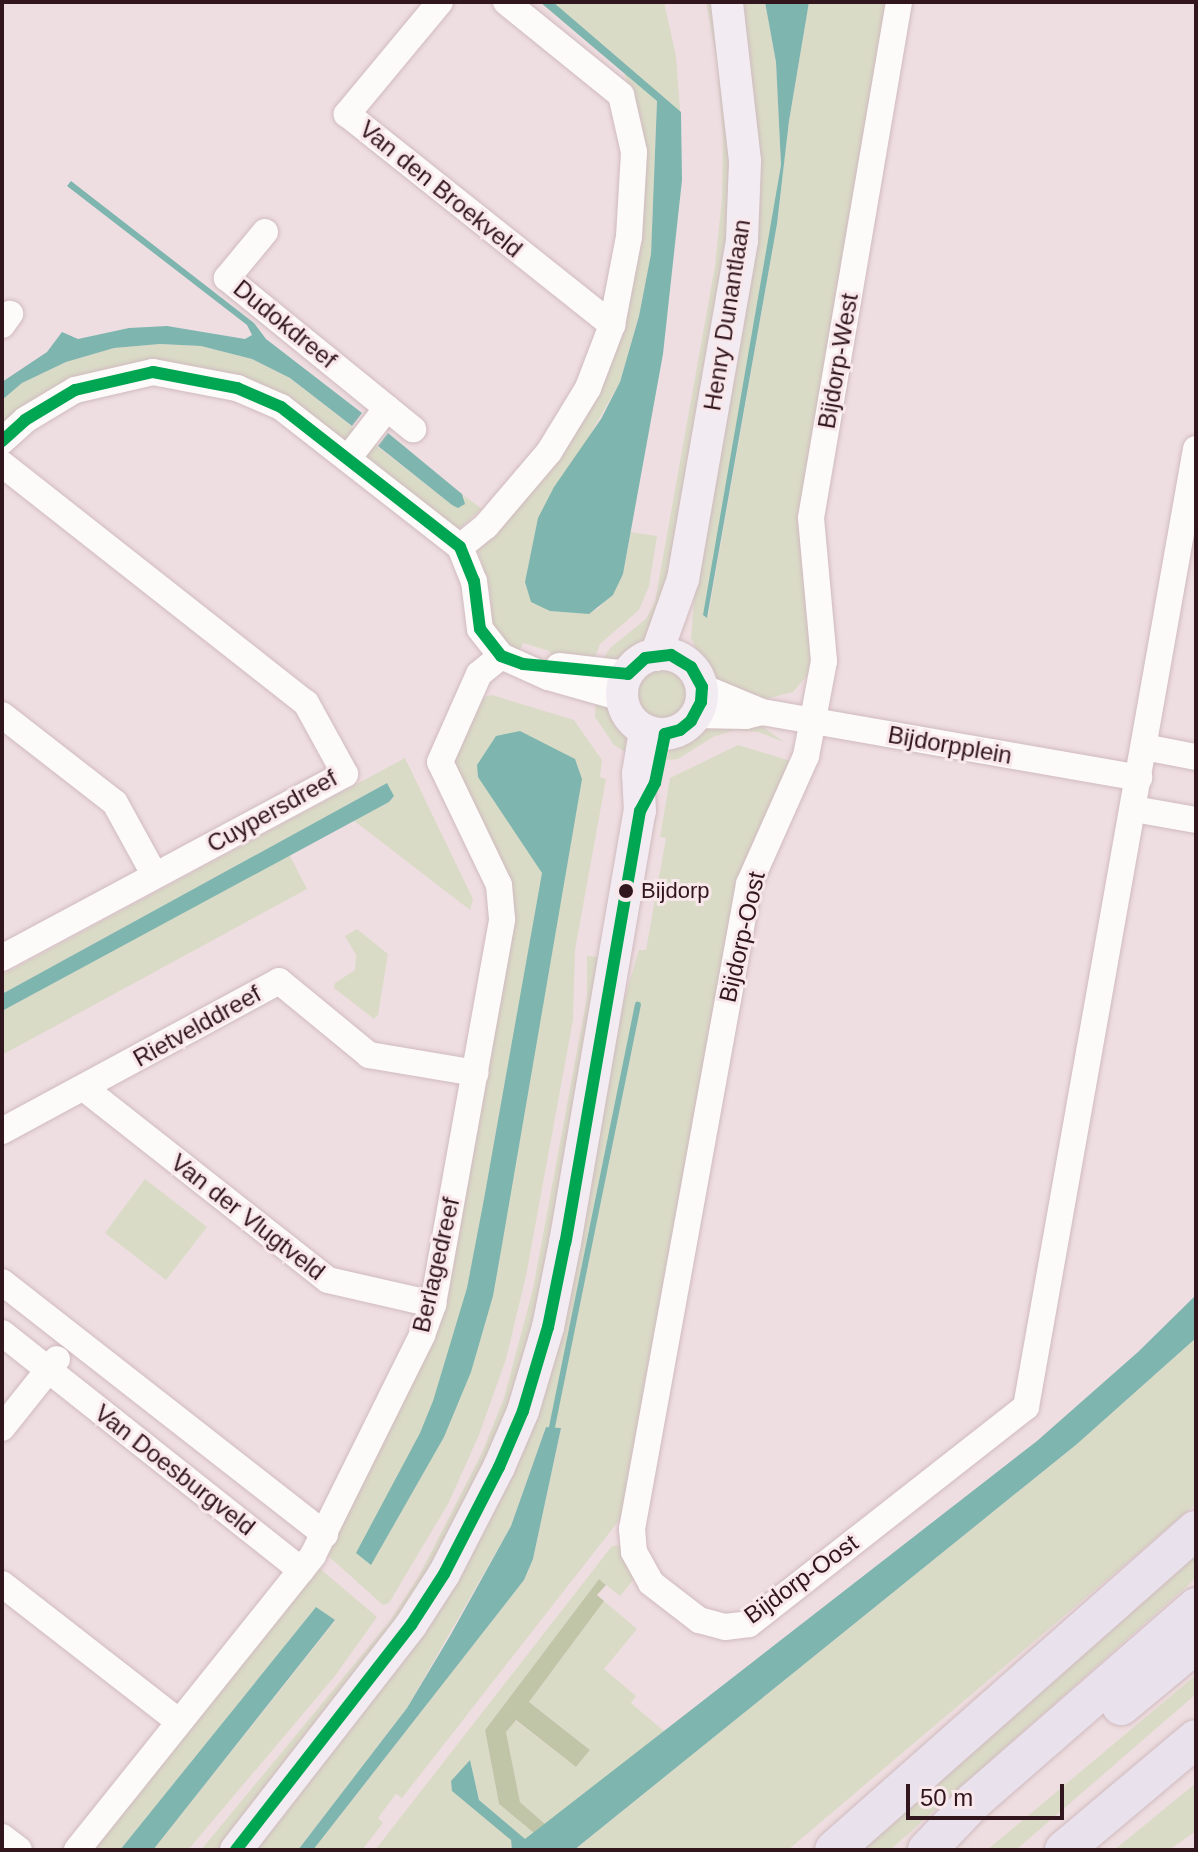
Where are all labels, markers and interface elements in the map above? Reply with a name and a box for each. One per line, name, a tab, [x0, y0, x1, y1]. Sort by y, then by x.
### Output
street label: Van den Broekveld	[354, 115, 528, 263]
street label: Henry Dunantlaan	[698, 217, 756, 413]
street label: Dudokdreef	[228, 274, 342, 374]
street label: Bijdorp-West	[812, 291, 864, 431]
street label: Bijdorpplein	[886, 720, 1014, 770]
street label: Cuypersdreef	[202, 763, 342, 859]
street label: Bijdorp-Oost	[713, 869, 771, 1005]
place label: Bijdorp	[641, 878, 709, 904]
marker: Bijdorp	[618, 883, 634, 899]
street label: Rietvelddreef	[128, 979, 266, 1073]
street label: Van der Vlugtveld	[165, 1148, 331, 1286]
street label: Berlagedreef	[407, 1195, 465, 1335]
street label: Van Doesburgveld	[89, 1398, 261, 1542]
street label: Bijdorp-Oost	[739, 1528, 863, 1630]
scale bar	[910, 1768, 1068, 1818]
text: 50 m	[920, 1784, 973, 1811]

